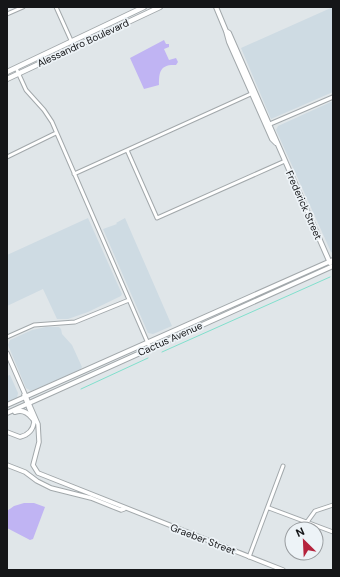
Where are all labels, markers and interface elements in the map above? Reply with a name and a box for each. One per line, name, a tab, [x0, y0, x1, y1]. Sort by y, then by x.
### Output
street label: Alessandro Boulevard	[35, 16, 131, 70]
street label: Frederick Street	[283, 168, 325, 242]
street label: Cactus Avenue	[136, 319, 205, 359]
street label: Graeber Street	[168, 521, 238, 557]
north arrow	[284, 521, 324, 561]
text: N	[293, 524, 306, 540]

